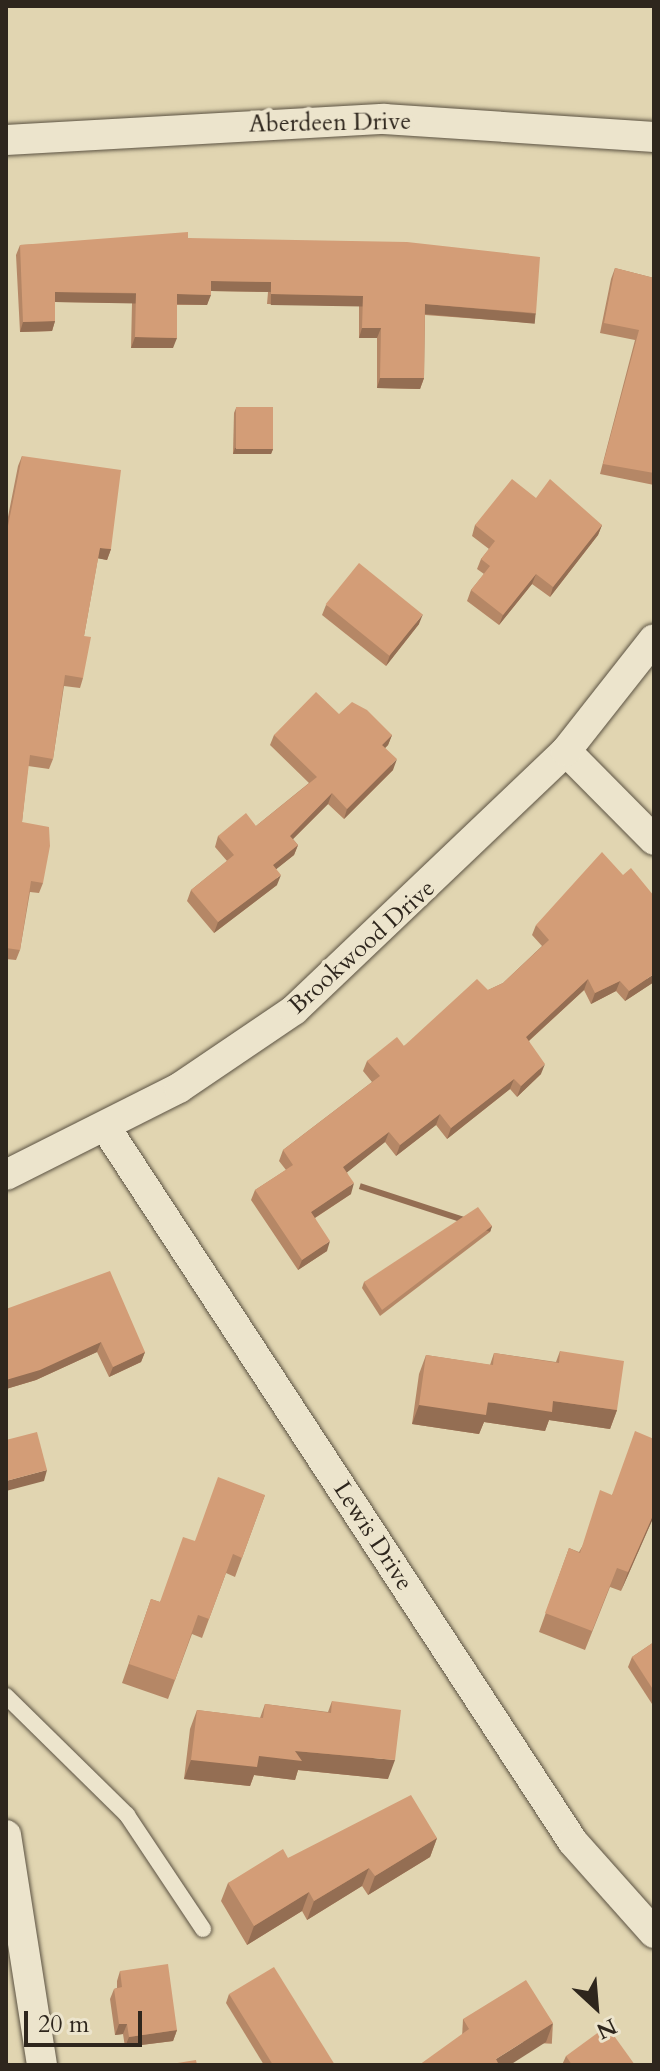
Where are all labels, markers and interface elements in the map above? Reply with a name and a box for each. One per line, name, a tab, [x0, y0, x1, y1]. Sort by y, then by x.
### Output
street label: Aberdeen Drive	[249, 107, 411, 139]
street label: Brookwood Drive	[283, 874, 441, 1020]
street label: Lewis Drive	[327, 1476, 419, 1596]
north arrow	[556, 1967, 636, 2047]
scale bar	[28, 1995, 146, 2045]
text: 20 m	[38, 2008, 89, 2041]
text: N	[591, 2011, 622, 2046]

